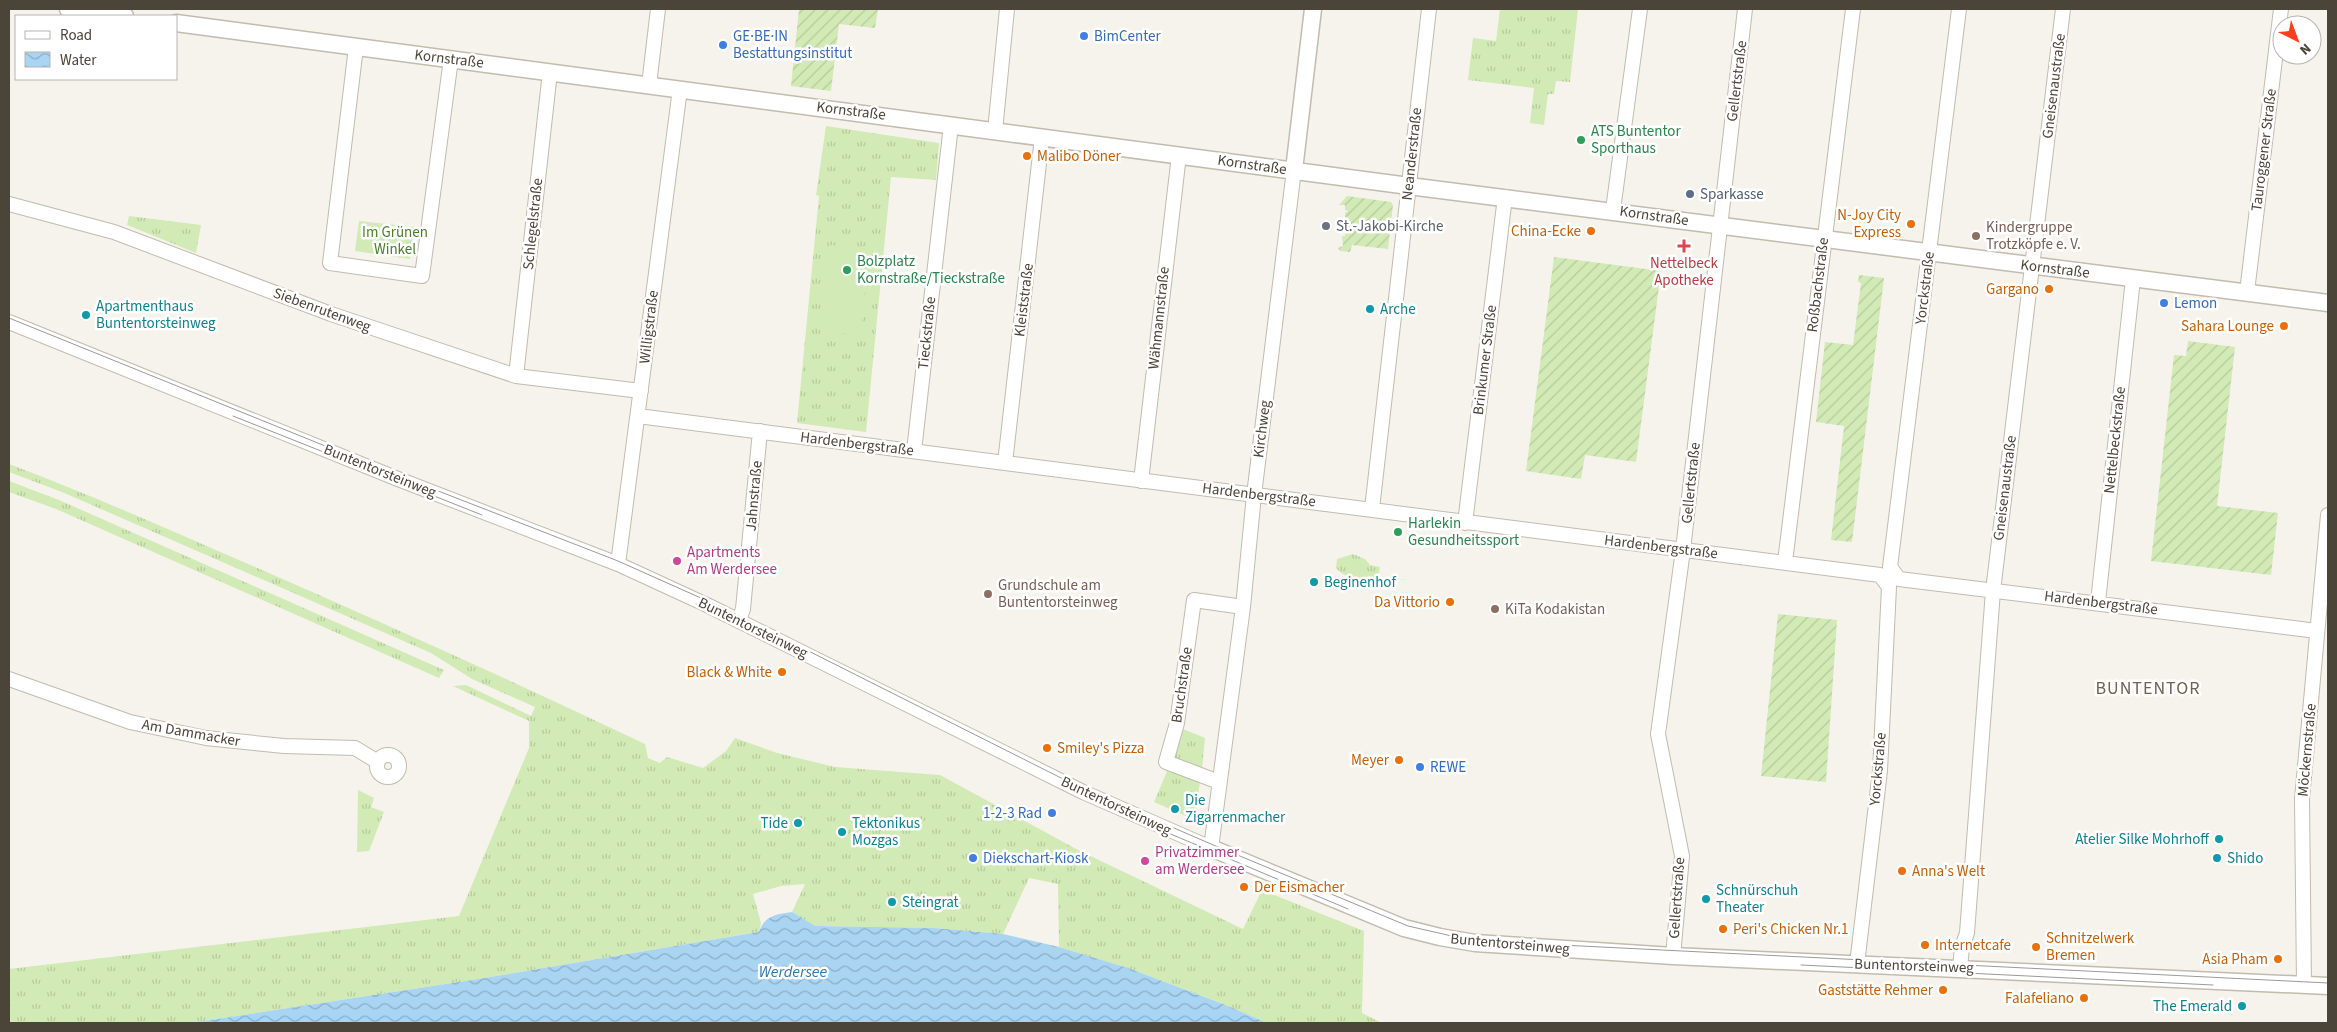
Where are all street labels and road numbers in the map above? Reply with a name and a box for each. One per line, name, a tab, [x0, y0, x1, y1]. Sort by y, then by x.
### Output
street label: Gneisenaustraße	[2037, 32, 2071, 140]
street label: Gellertstraße	[1722, 39, 1752, 123]
street label: Kornstraße	[413, 44, 485, 74]
street label: Tauroggener Straße	[2246, 88, 2282, 212]
street label: Kornstraße	[815, 96, 887, 126]
street label: Neanderstraße	[1397, 107, 1427, 201]
street label: Kornstraße	[1216, 150, 1288, 180]
street label: Schlegelstraße	[518, 177, 548, 271]
street label: Kornstraße	[1618, 201, 1690, 231]
street label: Roßbachstraße	[1802, 236, 1834, 334]
street label: Yorckstraße	[1910, 250, 1940, 327]
street label: Kornstraße	[2019, 254, 2091, 284]
street label: Kleiststraße	[1009, 262, 1039, 338]
street label: Wähmannstraße	[1143, 266, 1175, 370]
street label: Siebenrutenweg	[270, 283, 374, 338]
street label: Willigstraße	[634, 289, 664, 365]
street label: Tieckstraße	[913, 296, 941, 370]
street label: Brinkumer Straße	[1468, 304, 1502, 416]
street label: Nettelbeckstraße	[2099, 385, 2131, 495]
street label: Kirchweg	[1248, 398, 1276, 459]
street label: Hardenbergstraße	[799, 427, 915, 461]
street label: Gneisenaustraße	[1988, 434, 2022, 542]
street label: Buntentorsteinweg	[321, 439, 440, 503]
street label: Gellertstraße	[1676, 441, 1706, 525]
street label: Jahnstraße	[740, 460, 768, 532]
street label: Hardenbergstraße	[1201, 478, 1317, 512]
street label: Hardenbergstraße	[1603, 530, 1719, 564]
street label: Hardenbergstraße	[2043, 586, 2159, 620]
street label: Buntentorsteinweg	[695, 592, 812, 664]
street label: Bruchstraße	[1166, 646, 1198, 724]
street label: Möckernstraße	[2292, 703, 2322, 797]
street label: Am Dammacker	[140, 714, 243, 752]
street label: Yorckstraße	[1864, 731, 1892, 808]
street label: Buntentorsteinweg	[1057, 771, 1175, 841]
street label: Gellertstraße	[1664, 857, 1690, 939]
street label: Buntentorsteinweg	[1450, 928, 1571, 960]
street label: Buntentorsteinweg	[1854, 953, 1975, 979]

